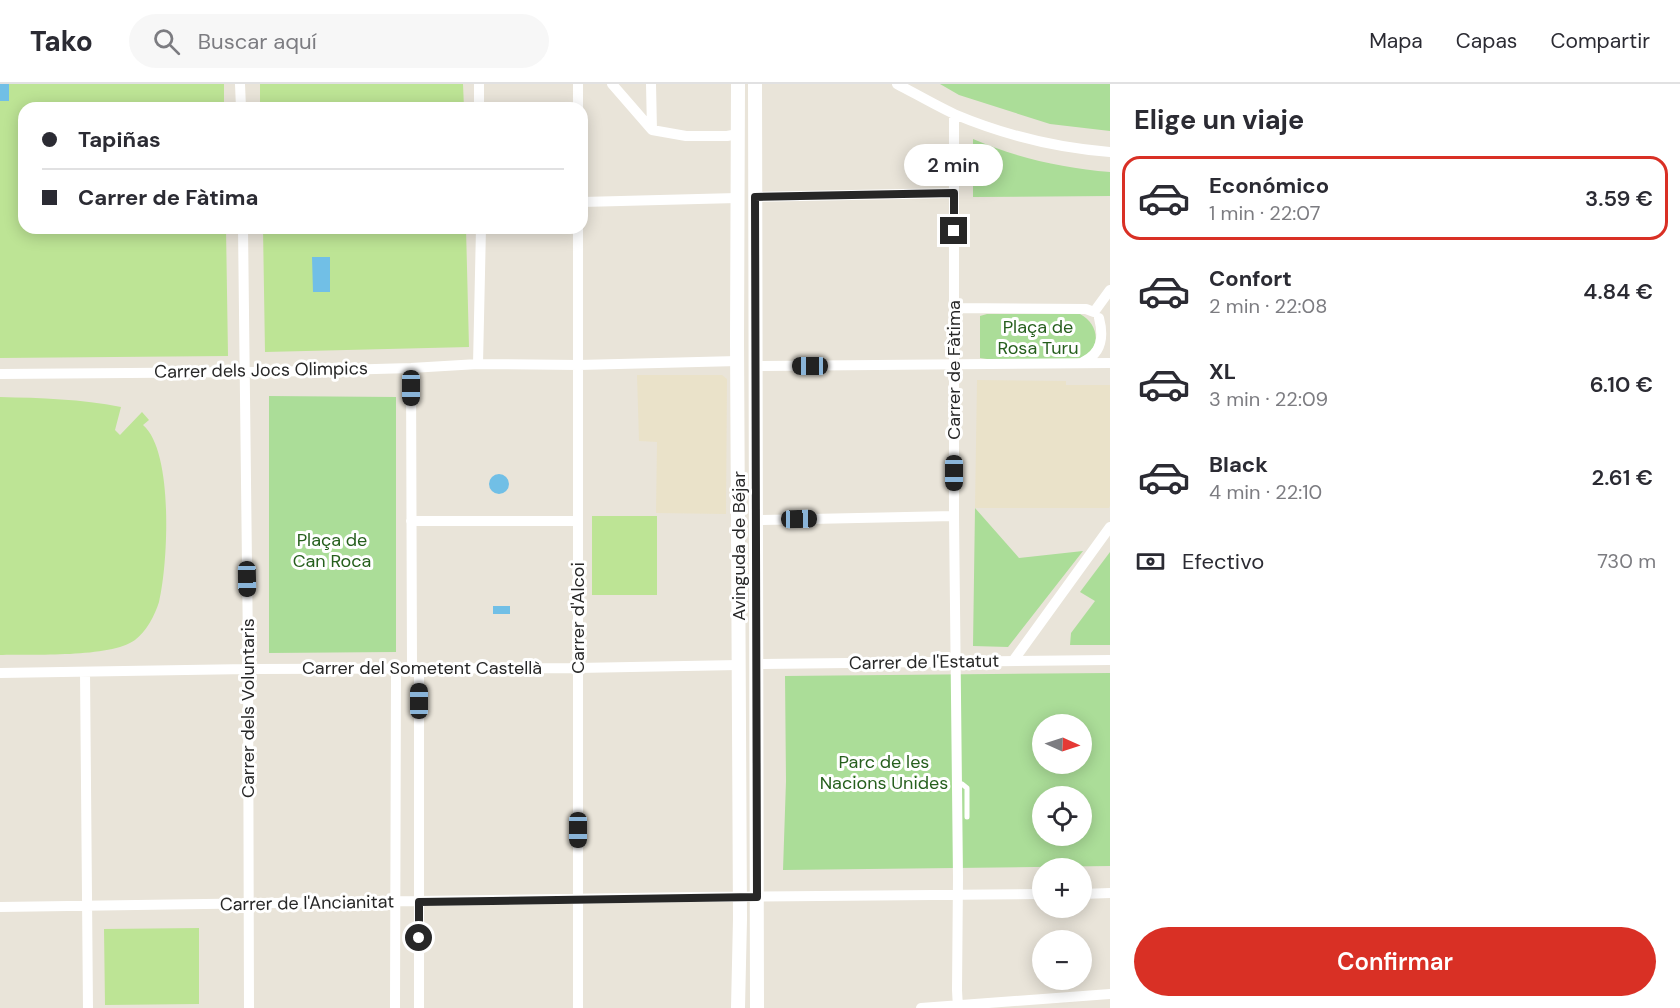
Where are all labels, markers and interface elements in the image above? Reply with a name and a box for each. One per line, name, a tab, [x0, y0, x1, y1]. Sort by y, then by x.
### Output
search box	[129, 14, 549, 68]
text: Tako	[30, 23, 93, 60]
icon: search	[150, 25, 183, 58]
text: Buscar aquí	[198, 27, 317, 56]
text: Mapa	[1369, 27, 1423, 55]
text: Capas	[1456, 27, 1517, 55]
text: Compartir	[1550, 27, 1650, 55]
text: Elige un viaje	[1134, 102, 1304, 137]
text: Tapiñas	[78, 125, 161, 154]
callout: 2 min	[904, 144, 1004, 186]
text: 2 min	[927, 152, 980, 178]
icon: car	[1137, 171, 1191, 225]
text: Económico	[1209, 171, 1329, 200]
text: Carrer de Fàtima	[78, 183, 258, 212]
text: 3.59 €	[1585, 184, 1653, 213]
text: 1 min · 22:07	[1209, 200, 1320, 226]
route end	[940, 217, 967, 244]
icon: car	[1137, 264, 1191, 318]
text: Confort	[1209, 264, 1292, 293]
text: 4.84 €	[1583, 277, 1653, 306]
text: 2 min · 22:08	[1209, 293, 1327, 319]
street label: Carrer de Fàtima	[942, 300, 966, 440]
park label: Plaça de Rosa Turu	[998, 315, 1078, 360]
street label: Carrer dels Jocs Olimpics	[154, 356, 368, 384]
car	[792, 357, 828, 375]
icon: car	[1137, 357, 1191, 411]
text: XL	[1209, 357, 1236, 386]
car	[402, 370, 420, 406]
text: 6.10 €	[1590, 370, 1653, 399]
text: 3 min · 22:09	[1209, 386, 1328, 412]
icon: car	[1137, 450, 1191, 504]
text: Black	[1209, 450, 1268, 479]
car	[945, 455, 963, 491]
text: 2.61 €	[1592, 463, 1653, 492]
street label: Avinguda de Béjar	[727, 471, 751, 621]
text: 4 min · 22:10	[1209, 479, 1322, 505]
car	[781, 510, 817, 528]
park label: Plaça de Can Roca	[293, 528, 371, 573]
icon: cash	[1134, 545, 1167, 578]
text: Efectivo	[1182, 547, 1264, 576]
text: 730 m	[1597, 548, 1656, 574]
car	[238, 561, 256, 597]
street label: Carrer d'Alcoi	[566, 562, 590, 674]
street label: Carrer dels Voluntaris	[236, 618, 260, 798]
street label: Carrer de l'Estatut	[849, 649, 999, 675]
street label: Carrer del Sometent Castellà	[302, 656, 542, 680]
car	[410, 683, 428, 719]
north arrow	[1032, 714, 1092, 774]
map controls	[1032, 714, 1092, 990]
park label: Parc de les Nacions Unides	[820, 750, 948, 795]
button: locate	[1032, 786, 1092, 846]
car	[569, 812, 587, 848]
button: +	[1032, 858, 1092, 918]
street label: Carrer de l'Ancianitat	[220, 889, 394, 917]
route start	[405, 924, 432, 951]
button: Confirmar	[1134, 927, 1656, 996]
button: −	[1032, 930, 1092, 990]

